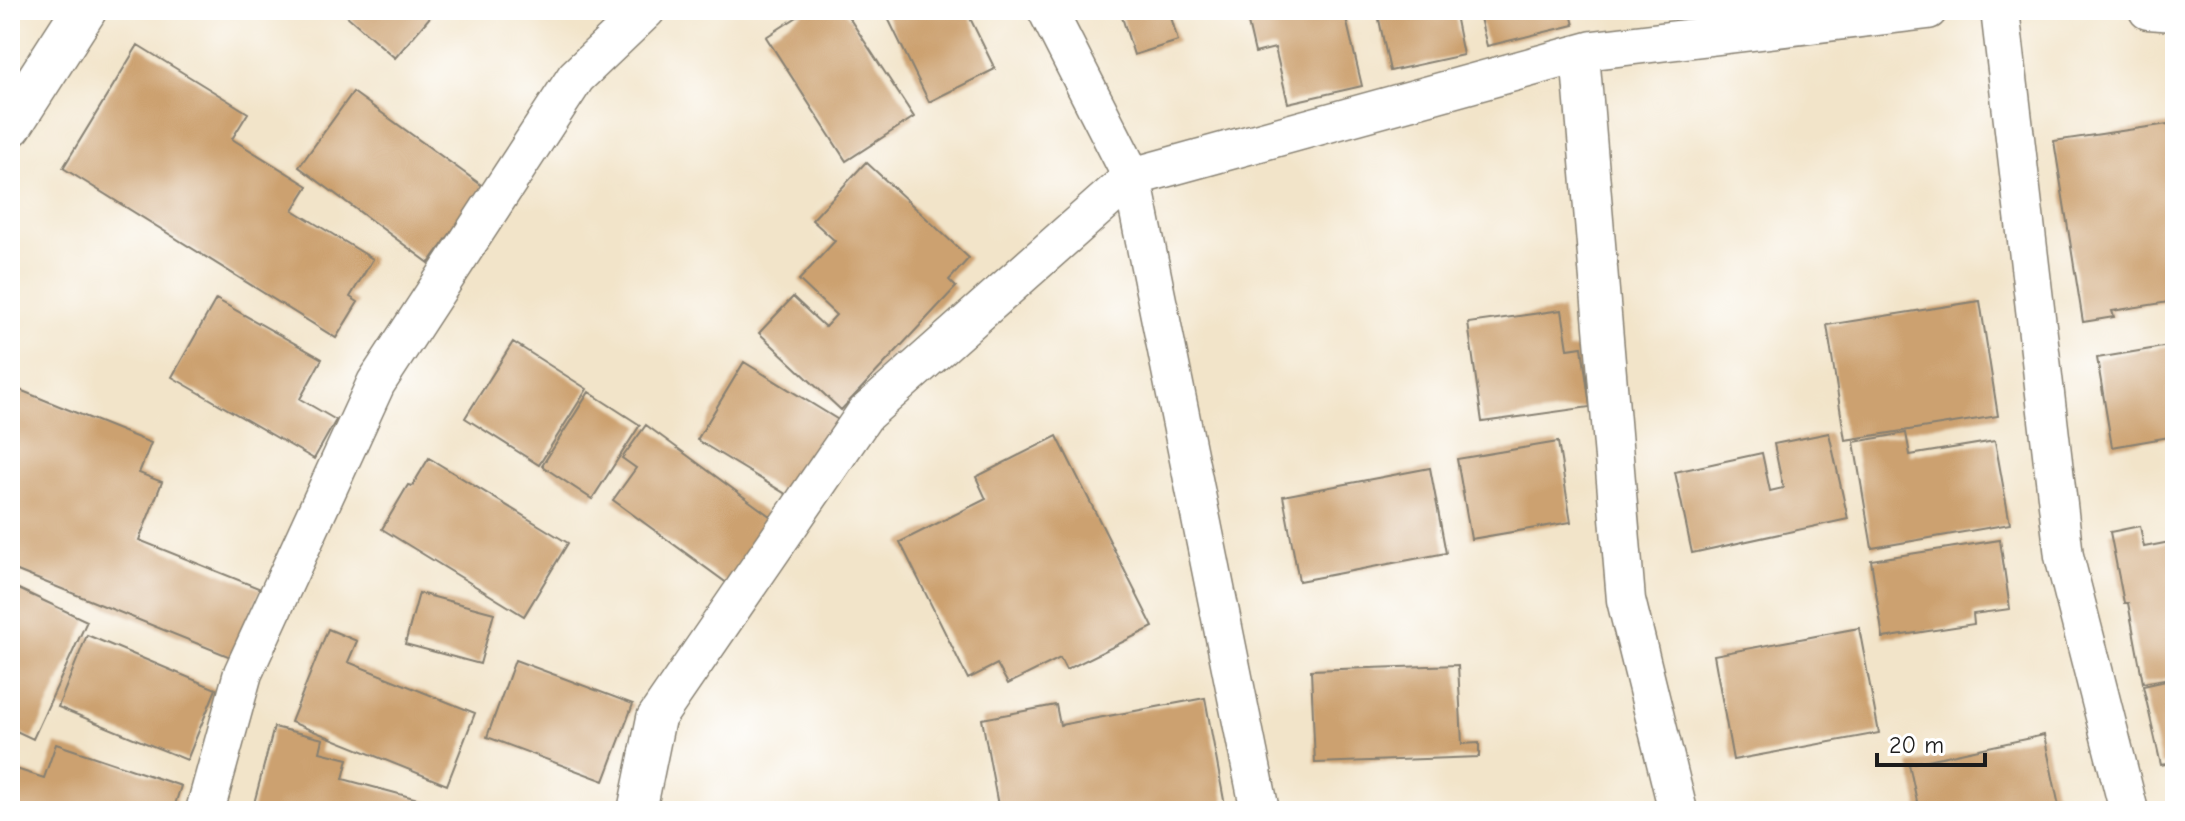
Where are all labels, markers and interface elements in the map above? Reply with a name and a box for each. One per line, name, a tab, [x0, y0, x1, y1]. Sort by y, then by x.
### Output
scale bar	[1877, 717, 1985, 767]
text: 20 m	[1889, 731, 1944, 759]

